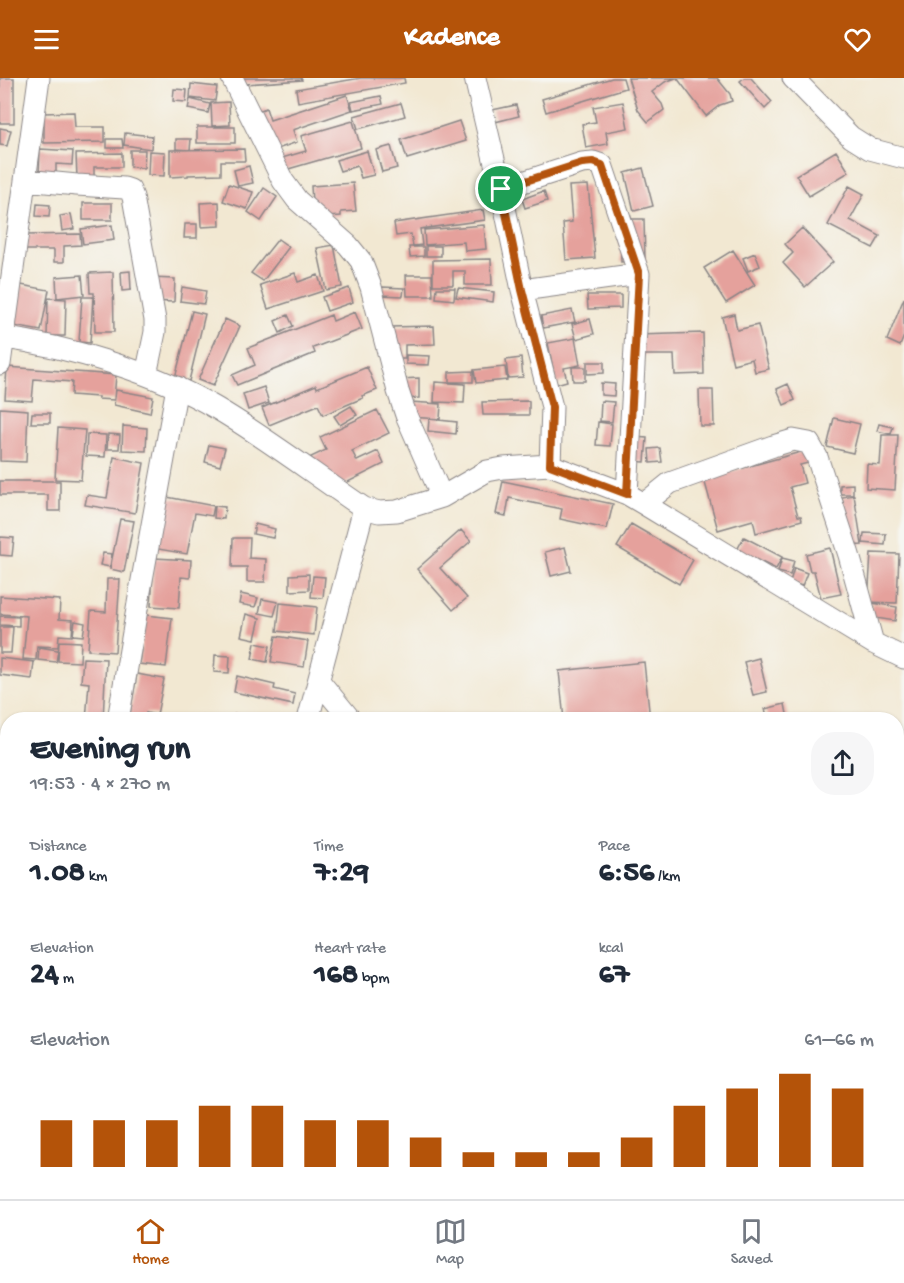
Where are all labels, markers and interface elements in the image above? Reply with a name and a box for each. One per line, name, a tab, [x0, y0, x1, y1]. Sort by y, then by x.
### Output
icon: menu	[30, 23, 63, 56]
text: Kadence	[404, 23, 500, 55]
icon: heart	[841, 23, 874, 56]
pin	[475, 163, 526, 214]
icon: arrive	[484, 172, 517, 205]
text: Evening run	[30, 732, 190, 770]
button: share	[811, 732, 874, 795]
text: 19:53 · 4 × 270 m	[30, 774, 170, 797]
text: Distance	[30, 838, 87, 857]
text: Time	[314, 838, 344, 857]
text: Pace	[599, 838, 630, 857]
text: 1.08	[30, 857, 85, 892]
text: 7:29	[314, 857, 369, 892]
text: 6:56	[599, 857, 654, 892]
text: km	[85, 868, 107, 887]
text: /km	[654, 868, 680, 887]
text: Elevation	[30, 940, 94, 959]
text: Heart rate	[314, 940, 386, 959]
text: kcal	[599, 940, 624, 959]
text: 24	[30, 959, 59, 994]
text: 168	[314, 959, 358, 994]
text: 67	[599, 959, 629, 994]
text: m	[59, 970, 74, 989]
text: bpm	[358, 970, 390, 989]
text: Elevation	[30, 1030, 110, 1053]
text: 61–66 m	[804, 1030, 874, 1053]
tab: Home	[132, 1215, 169, 1270]
tab: Map	[434, 1215, 467, 1270]
tab: Saved	[731, 1215, 772, 1270]

